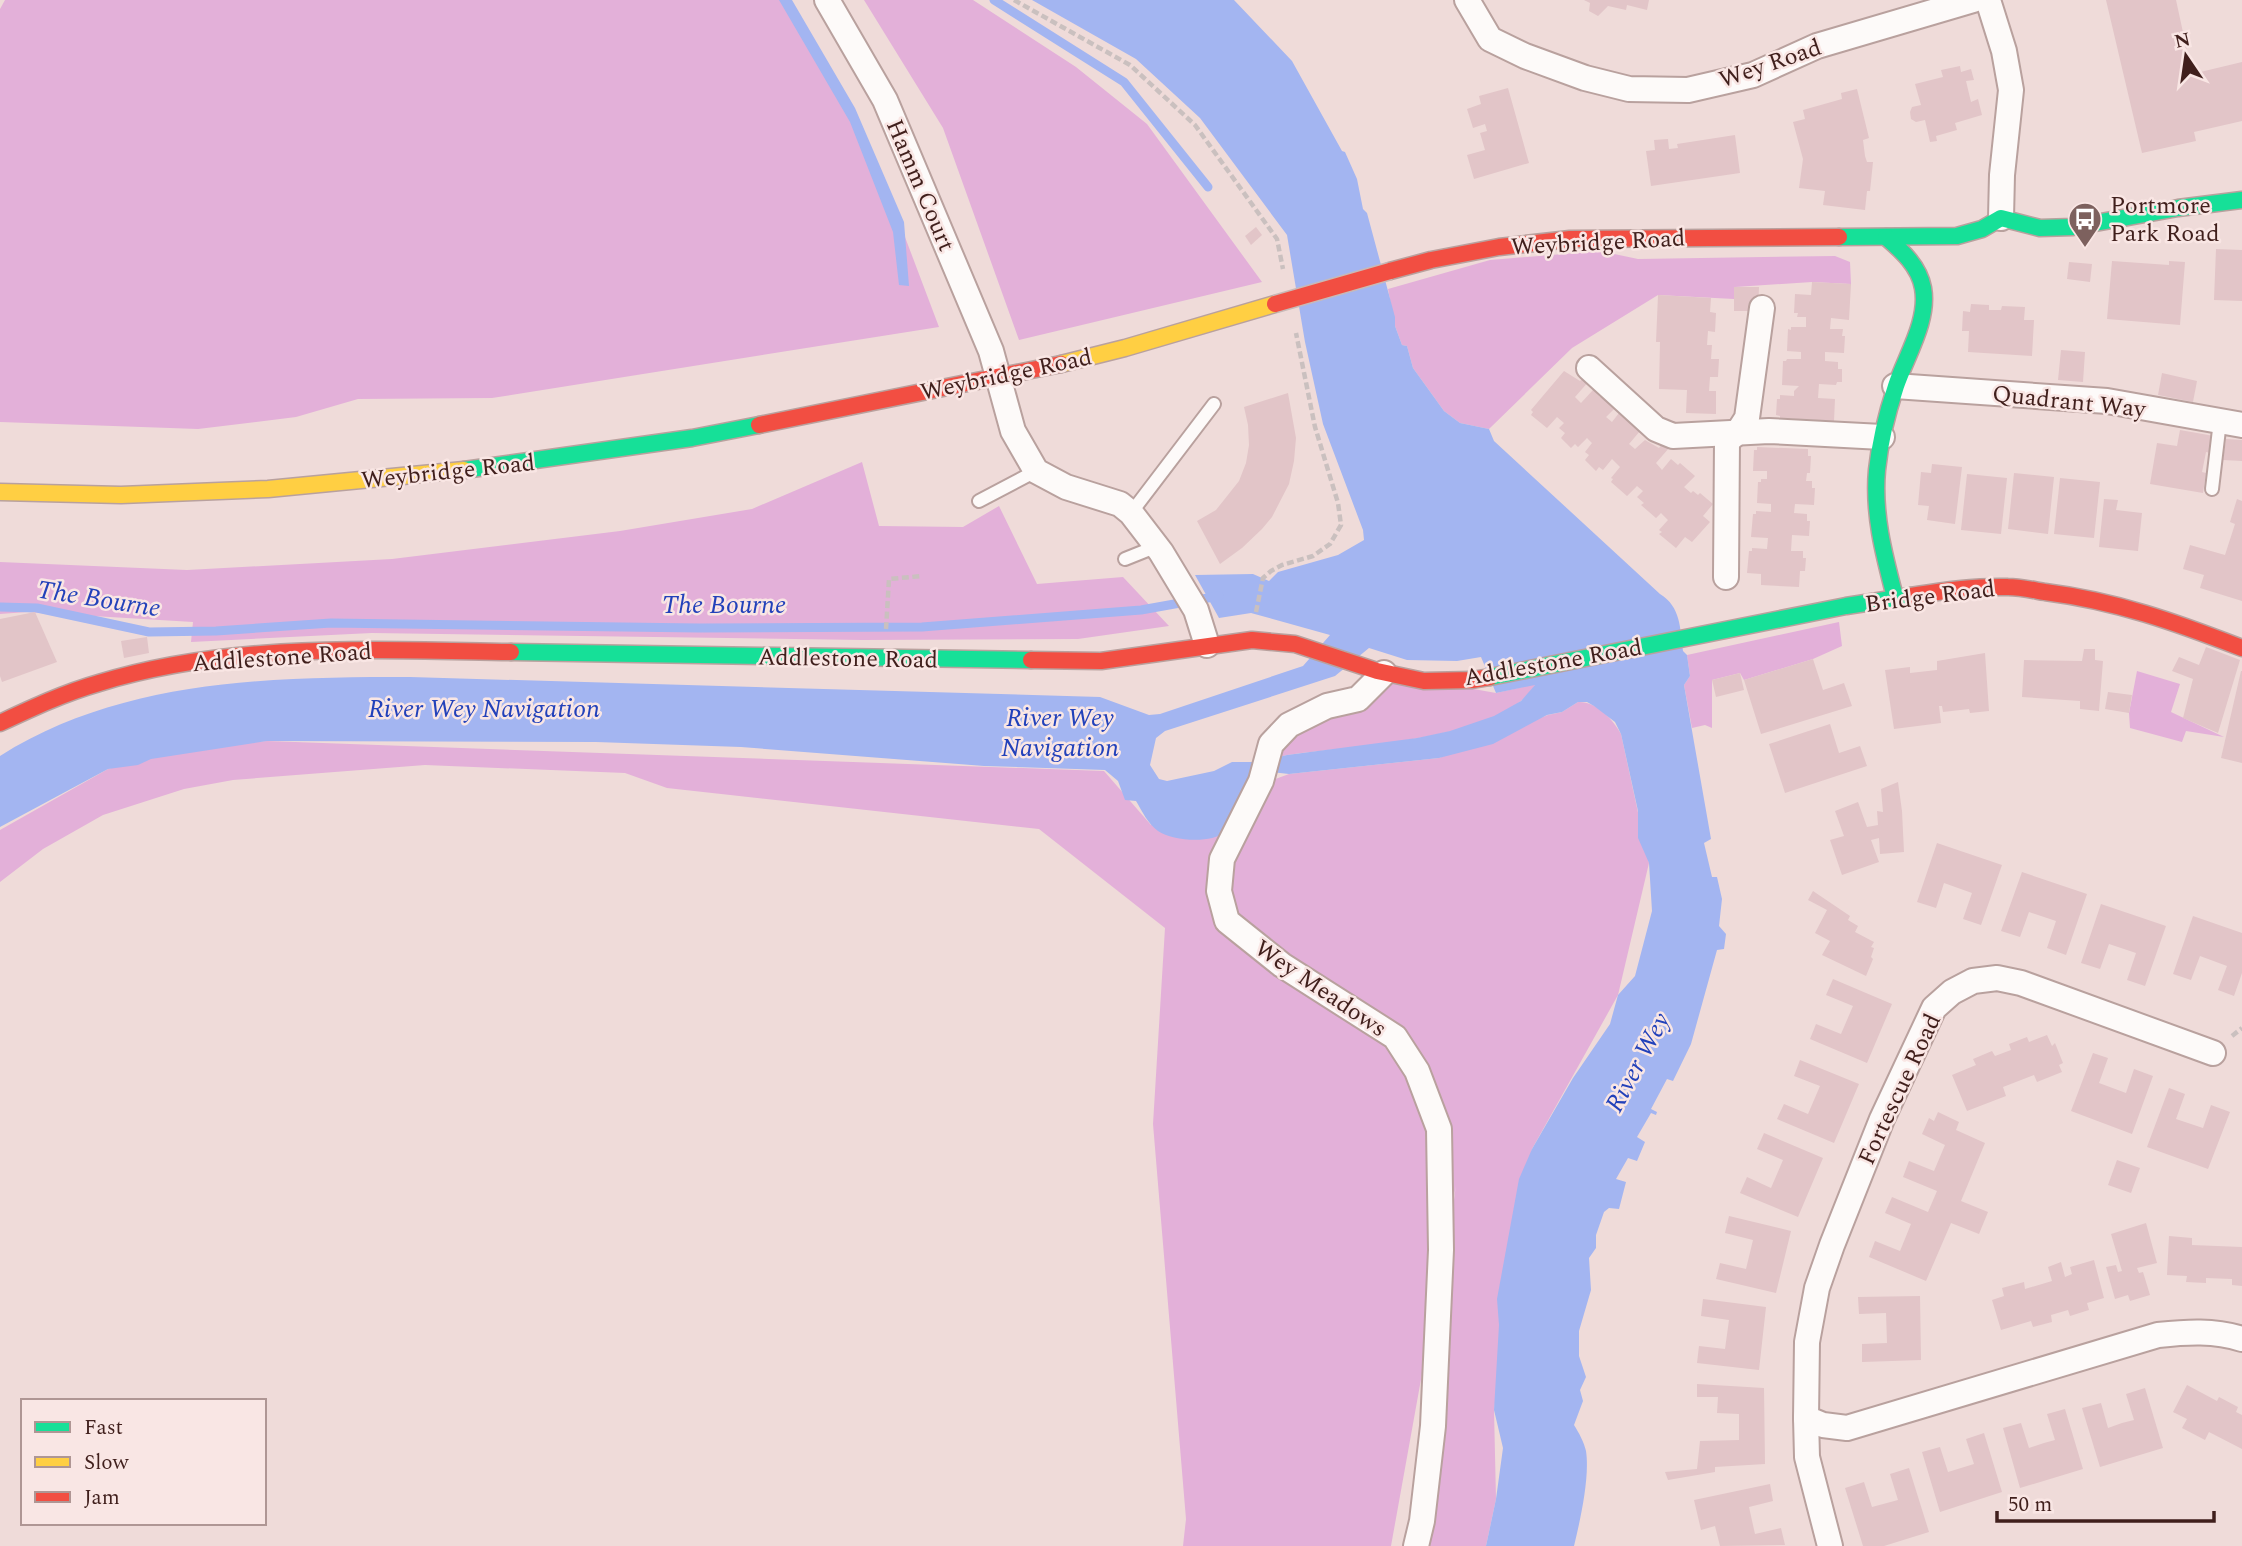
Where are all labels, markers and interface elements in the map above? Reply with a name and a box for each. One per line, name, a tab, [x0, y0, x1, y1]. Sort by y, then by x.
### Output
north arrow	[2151, 21, 2221, 91]
text: N	[2172, 25, 2193, 57]
street label: Wey Road	[1714, 30, 1826, 98]
street label: Hamm Court	[876, 114, 964, 257]
place label: Portmore Park Road	[2110, 188, 2220, 252]
bus stop icon: Portmore Park Road	[2066, 200, 2104, 249]
street label: Weybridge Road	[1510, 220, 1686, 266]
street label: Weybridge Road	[917, 339, 1095, 411]
street label: Quadrant Way	[1990, 376, 2149, 428]
street label: Weybridge Road	[359, 445, 537, 499]
water label: The Bourne	[34, 569, 163, 628]
street label: Bridge Road	[1863, 571, 1997, 623]
water label: The Bourne	[662, 585, 786, 625]
street label: Addlestone Road	[1461, 630, 1645, 696]
street label: Addlestone Road	[191, 634, 373, 682]
street label: Addlestone Road	[758, 639, 938, 679]
water label: River Wey Navigation	[368, 689, 600, 729]
water label: River Wey Navigation	[1001, 698, 1119, 768]
street label: Wey Meadows	[1247, 931, 1394, 1047]
water label: River Wey	[1595, 1005, 1681, 1120]
street label: Fortescue Road	[1849, 1008, 1951, 1171]
legend	[21, 1399, 266, 1525]
text: Fast	[84, 1412, 123, 1444]
text: Slow	[84, 1447, 130, 1479]
scale bar	[1997, 1480, 2214, 1524]
text: Jam	[84, 1482, 120, 1514]
text: 50 m	[2008, 1489, 2052, 1521]

